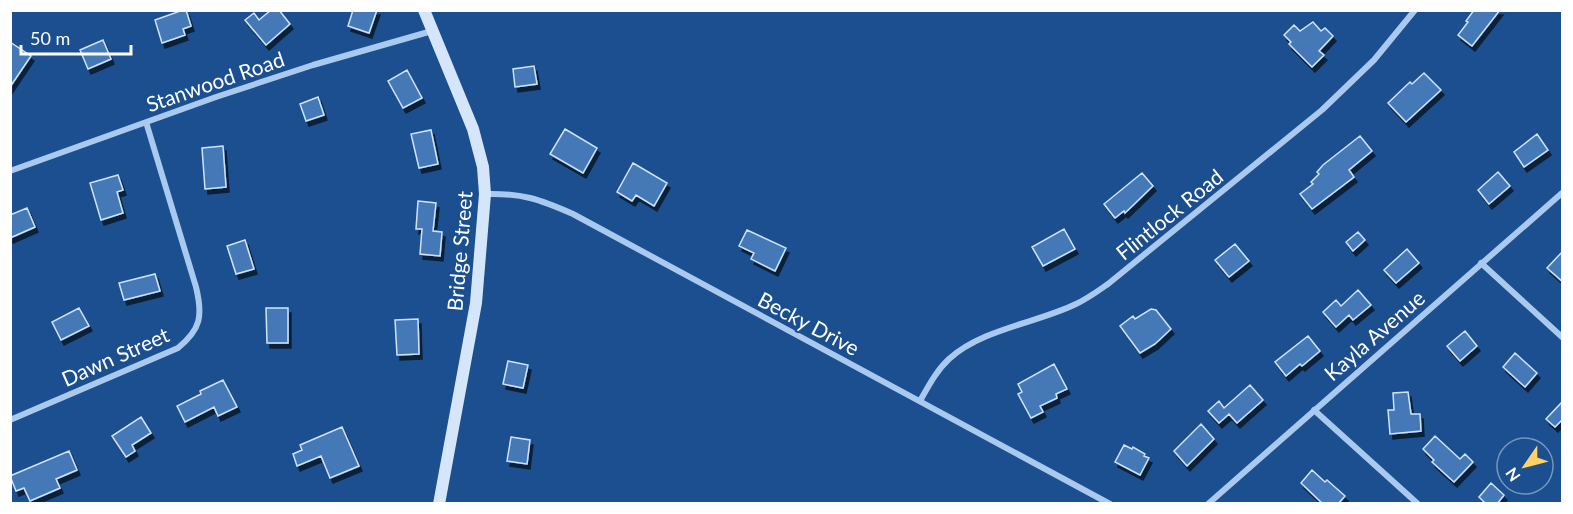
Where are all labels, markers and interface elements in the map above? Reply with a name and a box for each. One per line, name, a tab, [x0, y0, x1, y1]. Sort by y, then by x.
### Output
scale bar	[21, 18, 130, 56]
text: 50 m	[30, 27, 70, 49]
street label: Stanwood Road	[143, 46, 287, 116]
street label: Flintlock Road	[1111, 163, 1227, 265]
street label: Bridge Street	[441, 190, 477, 312]
street label: Kayla Avenue	[1319, 285, 1429, 385]
street label: Becky Drive	[754, 286, 864, 360]
street label: Dawn Street	[57, 321, 173, 391]
north arrow	[1495, 436, 1555, 496]
text: N	[1501, 464, 1524, 485]

